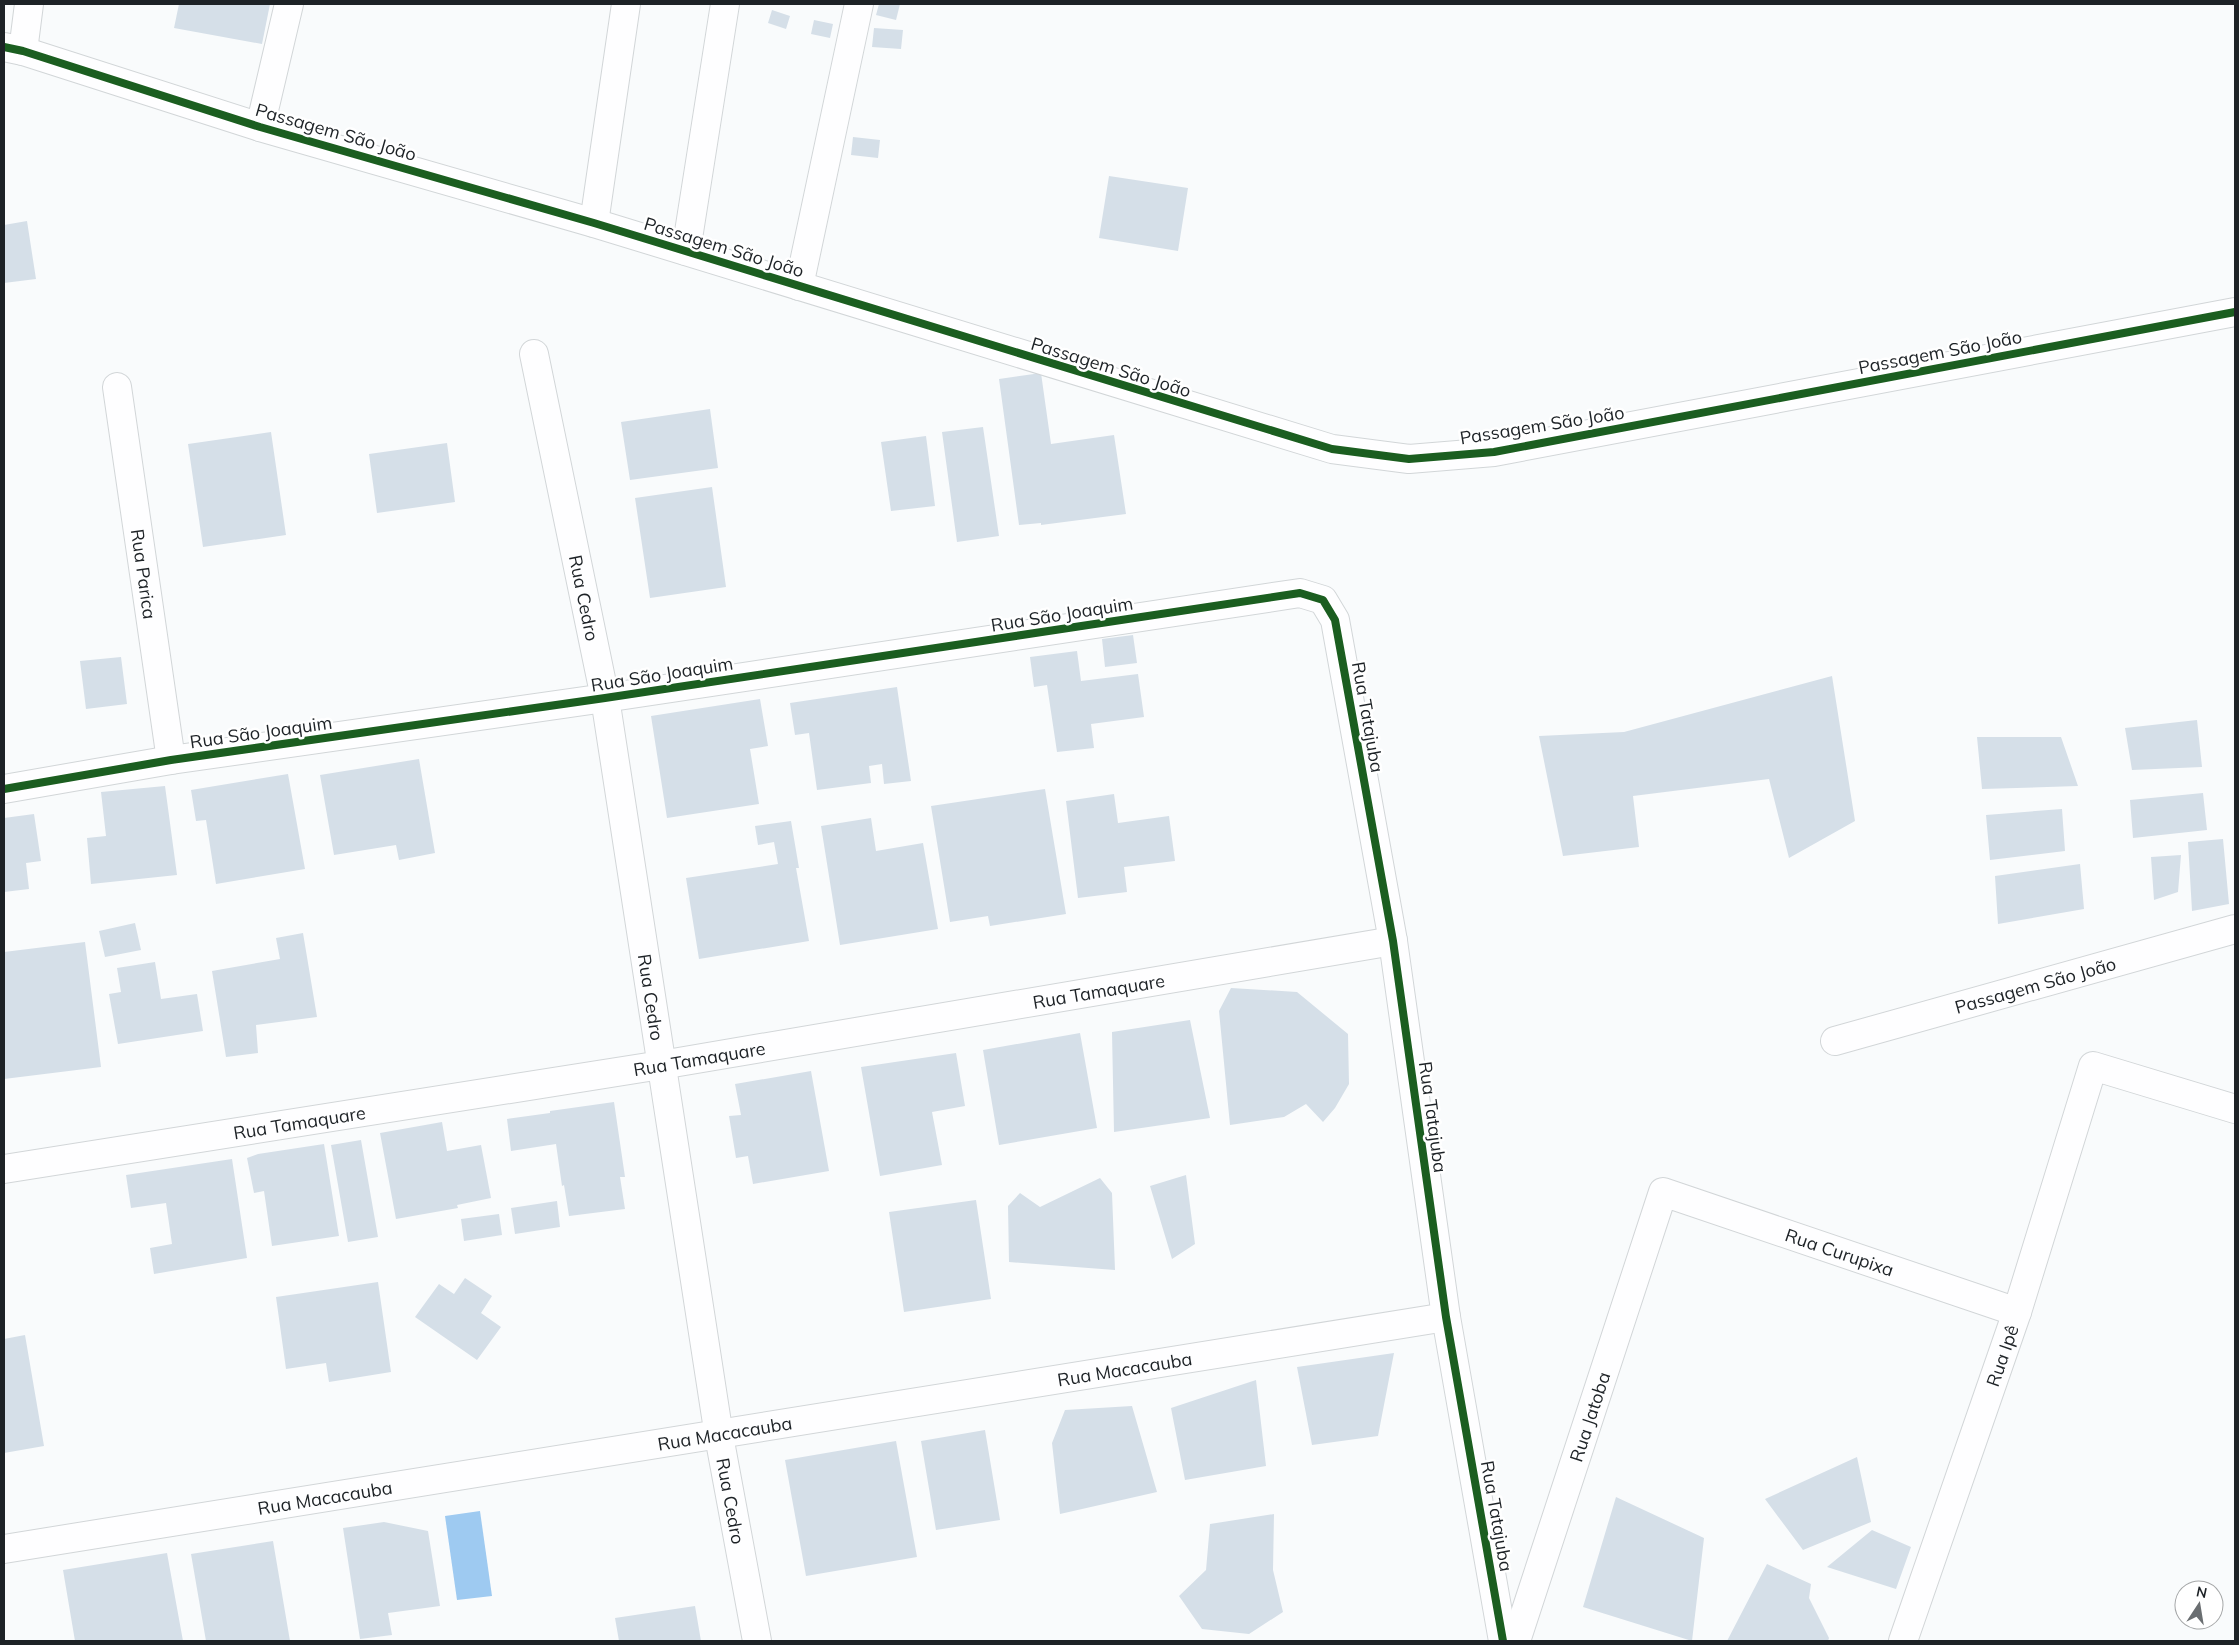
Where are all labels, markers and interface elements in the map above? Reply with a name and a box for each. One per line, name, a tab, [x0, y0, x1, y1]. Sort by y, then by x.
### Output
street label: Passagem São João	[253, 98, 419, 166]
street label: Passagem São João	[641, 212, 807, 282]
street label: Passagem São João	[1856, 325, 2024, 379]
street label: Passagem São João	[1028, 332, 1194, 402]
street label: Passagem São João	[1458, 401, 1626, 449]
street label: Rua Parica	[126, 527, 162, 621]
street label: Rua Cedro	[564, 553, 604, 643]
street label: Rua São Joaquim	[989, 591, 1135, 637]
street label: Rua São Joaquim	[589, 651, 735, 697]
street label: Rua Tatajuba	[1347, 660, 1389, 774]
street label: Rua São Joaquim	[188, 711, 334, 753]
street label: Passagem São João	[1952, 951, 2118, 1018]
street label: Rua Cedro	[633, 952, 669, 1042]
street label: Rua Tamaquare	[1031, 968, 1166, 1013]
street label: Rua Tamaquare	[632, 1036, 767, 1081]
street label: Rua Tatajuba	[1414, 1060, 1452, 1174]
street label: Rua Tamaquare	[232, 1100, 367, 1144]
street label: Rua Curupixa	[1782, 1223, 1897, 1281]
street label: Rua Ipê	[1981, 1322, 2023, 1389]
street label: Rua Macacauba	[1056, 1347, 1194, 1391]
street label: Rua Jatoba	[1564, 1369, 1615, 1465]
street label: Rua Macacauba	[656, 1411, 794, 1455]
street label: Rua Cedro	[712, 1456, 750, 1546]
street label: Rua Tatajuba	[1476, 1459, 1518, 1573]
street label: Rua Macacauba	[256, 1475, 394, 1520]
north arrow	[2174, 1580, 2224, 1630]
text: N	[2195, 1582, 2209, 1602]

